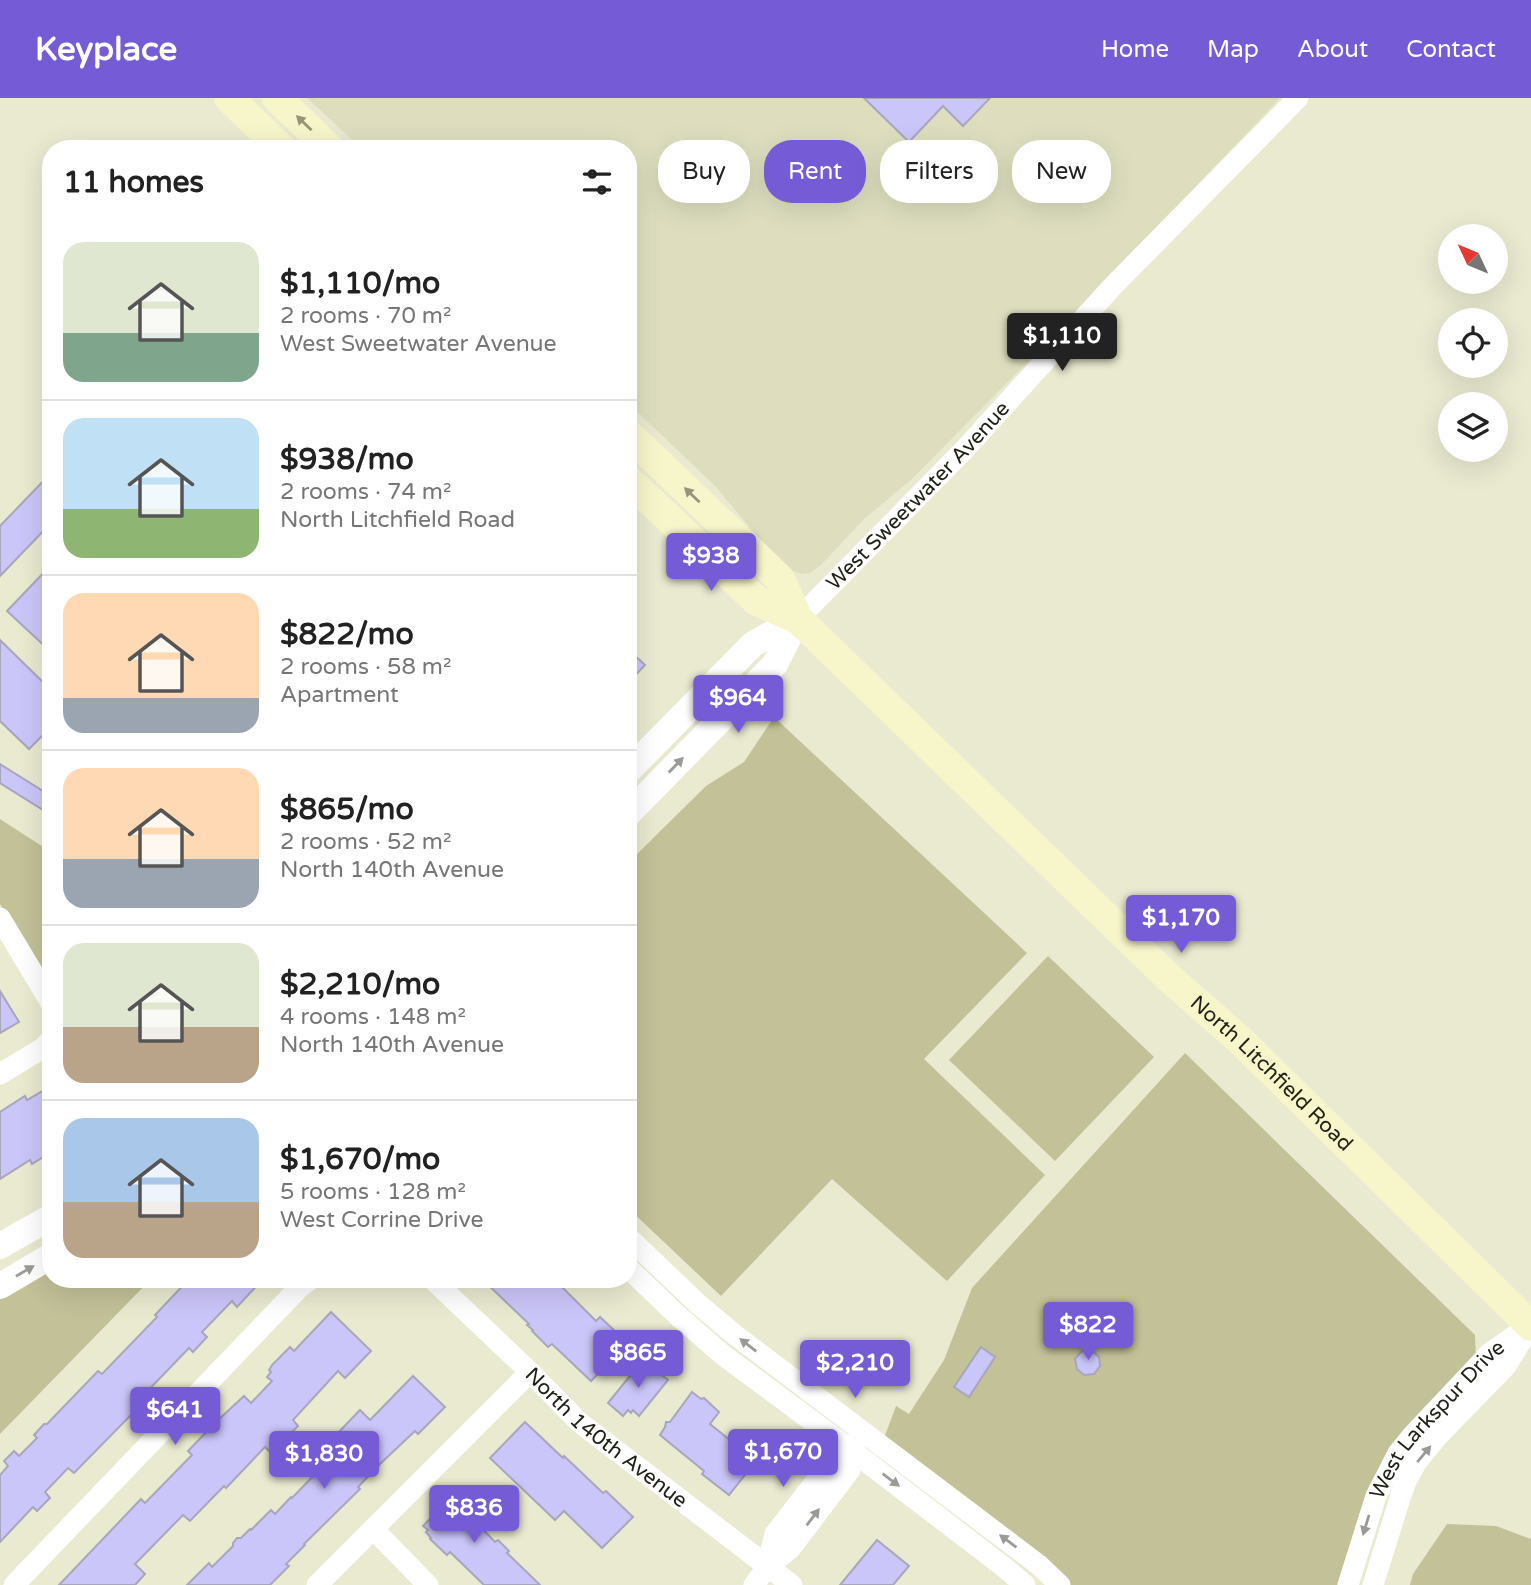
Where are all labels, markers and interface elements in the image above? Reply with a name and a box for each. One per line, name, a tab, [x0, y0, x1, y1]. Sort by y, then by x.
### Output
text: Keyplace	[35, 30, 177, 69]
text: Home	[1101, 35, 1169, 64]
text: Map	[1207, 35, 1259, 64]
text: About	[1297, 35, 1368, 64]
text: Contact	[1406, 35, 1496, 64]
one-way arrow	[296, 116, 313, 132]
chip: Buy	[658, 140, 750, 203]
chip: Rent	[764, 140, 866, 203]
chip: Filters	[880, 140, 998, 203]
chip: New	[1012, 140, 1111, 203]
icon: filters	[578, 163, 616, 201]
text: 11 homes	[63, 164, 204, 201]
north arrow	[1438, 224, 1508, 294]
map controls	[1438, 224, 1508, 462]
text: $1,110/mo	[280, 265, 440, 302]
icon: home	[119, 270, 203, 354]
text: 2 rooms · 70 m²	[280, 302, 451, 330]
button: locate	[1438, 308, 1508, 378]
pin: $1,110	[1005, 314, 1119, 373]
text: $1,110	[1023, 322, 1101, 350]
text: West Sweetwater Avenue	[280, 330, 557, 358]
button: layers	[1438, 392, 1508, 462]
street label: West Sweetwater Avenue	[821, 396, 1015, 595]
text: $938/mo	[280, 441, 414, 478]
icon: home	[119, 446, 203, 530]
text: 2 rooms · 74 m²	[280, 478, 451, 506]
one-way arrow	[683, 486, 700, 503]
text: North Litchfield Road	[280, 506, 515, 534]
pin: $938	[670, 533, 752, 593]
text: $938	[682, 542, 740, 570]
text: $822/mo	[280, 616, 414, 653]
icon: home	[119, 621, 203, 705]
text: 2 rooms · 58 m²	[280, 653, 451, 681]
pin: $964	[697, 676, 779, 735]
text: Apartment	[280, 681, 399, 709]
text: $964	[709, 684, 767, 712]
one-way arrow	[667, 758, 684, 774]
text: $865/mo	[280, 791, 414, 828]
icon: home	[119, 796, 203, 880]
text: 2 rooms · 52 m²	[280, 828, 451, 856]
text: North 140th Avenue	[280, 856, 504, 884]
pin: $1,170	[1124, 896, 1238, 955]
text: $1,170	[1142, 904, 1220, 932]
text: $2,210/mo	[280, 966, 440, 1003]
icon: home	[119, 971, 203, 1055]
street label: North Litchfield Road	[1185, 990, 1358, 1156]
text: 4 rooms · 148 m²	[280, 1003, 466, 1031]
text: North 140th Avenue	[280, 1031, 504, 1059]
text: $1,670/mo	[280, 1141, 440, 1178]
icon: home	[119, 1146, 203, 1230]
text: 5 rooms · 128 m²	[280, 1178, 466, 1206]
text: West Corrine Drive	[280, 1206, 484, 1234]
one-way arrow	[16, 1264, 35, 1277]
pin: $822	[1047, 1302, 1129, 1362]
text: $822	[1059, 1311, 1117, 1339]
pin: $865	[597, 1330, 679, 1390]
street label: West Larkspur Drive	[1364, 1334, 1509, 1503]
one-way arrow	[739, 1338, 757, 1352]
text: $865	[609, 1339, 667, 1367]
pin: $2,210	[798, 1340, 912, 1400]
text: $2,210	[816, 1349, 894, 1377]
street label: North 140th Avenue	[520, 1362, 693, 1513]
pin: $641	[134, 1388, 216, 1447]
text: $641	[146, 1396, 204, 1424]
pin: $1,670	[726, 1430, 840, 1489]
pin: $1,830	[267, 1432, 381, 1491]
text: $1,670	[744, 1438, 822, 1466]
text: $1,830	[285, 1440, 363, 1468]
one-way arrow	[1416, 1445, 1431, 1462]
one-way arrow	[881, 1473, 899, 1488]
pin: $836	[433, 1486, 515, 1545]
text: $836	[445, 1494, 503, 1522]
one-way arrow	[806, 1509, 821, 1527]
one-way arrow	[1360, 1515, 1371, 1536]
one-way arrow	[998, 1534, 1017, 1548]

